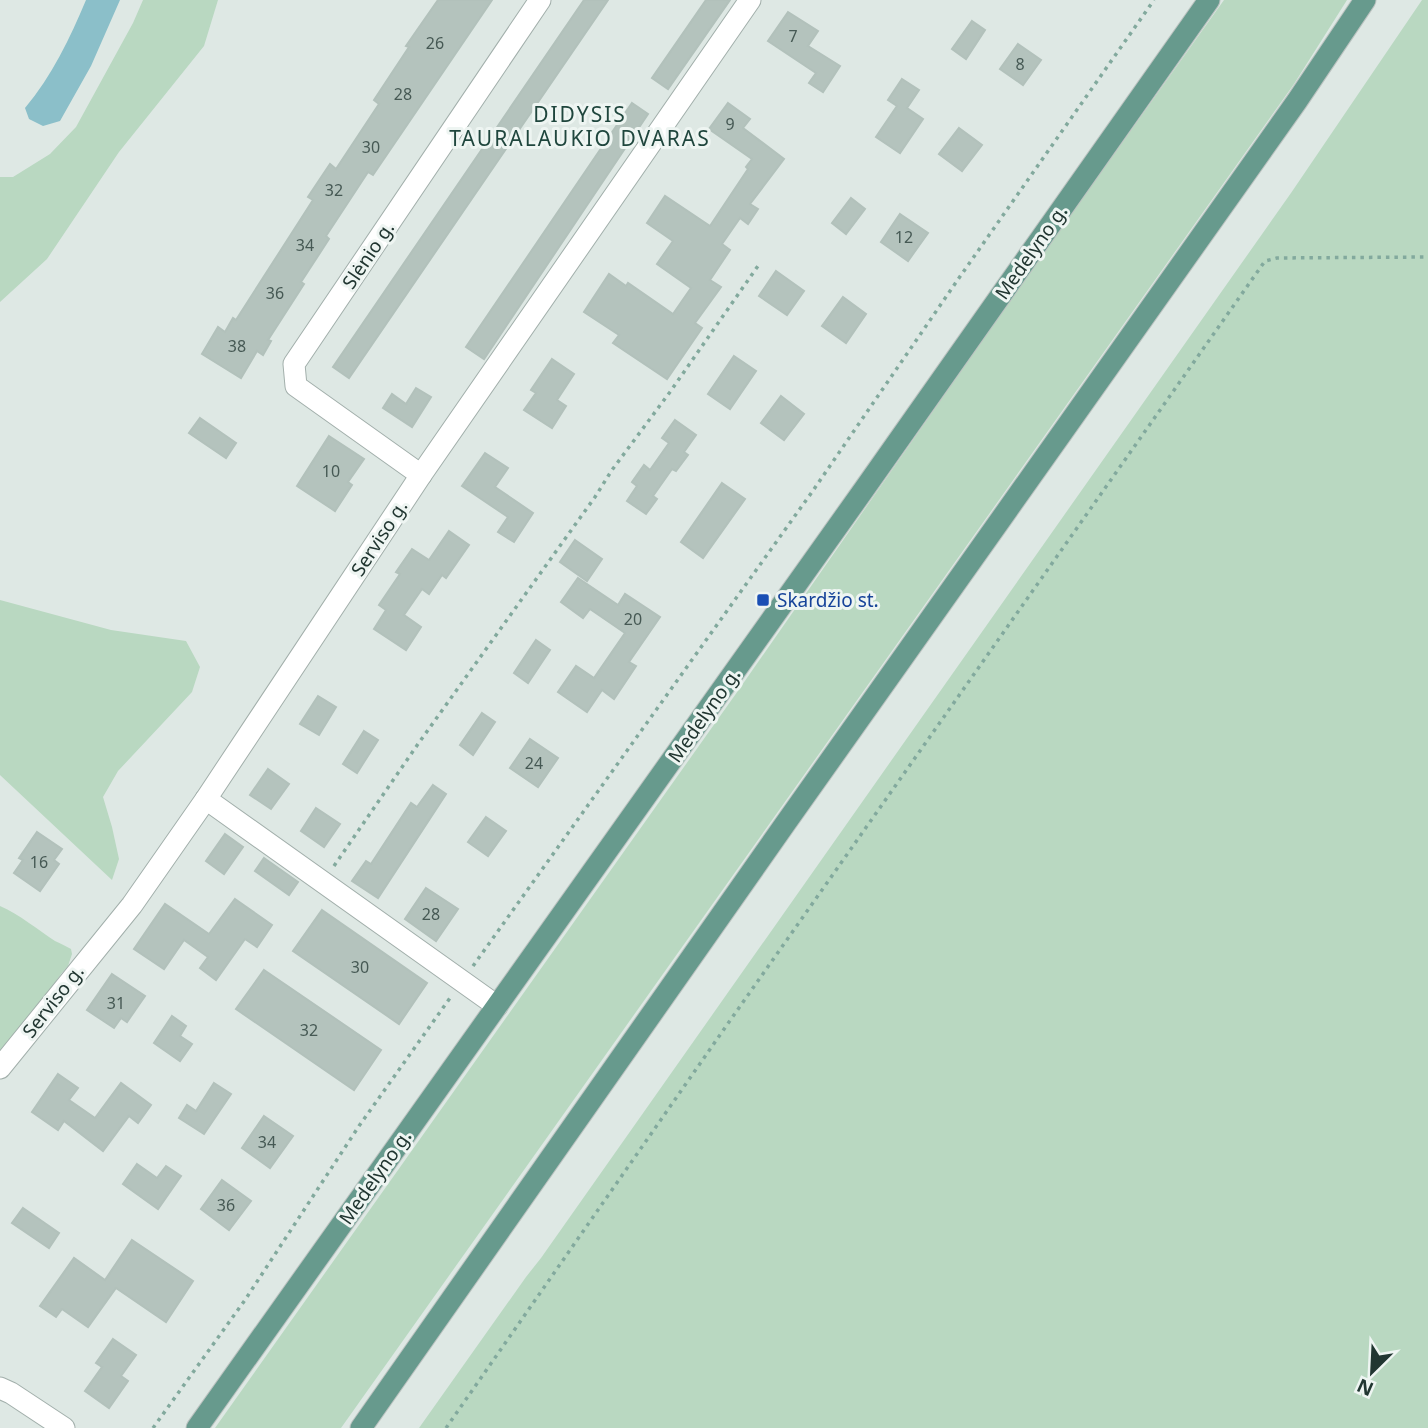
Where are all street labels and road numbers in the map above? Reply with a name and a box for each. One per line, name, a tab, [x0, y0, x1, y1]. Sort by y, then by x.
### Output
street label: Medelyno g.	[989, 200, 1073, 304]
street label: Slėnio g.	[336, 216, 400, 294]
street label: Serviso g.	[345, 495, 413, 581]
street label: Medelyno g.	[662, 663, 746, 767]
street label: Serviso g.	[16, 959, 90, 1043]
street label: Medelyno g.	[333, 1125, 417, 1229]

